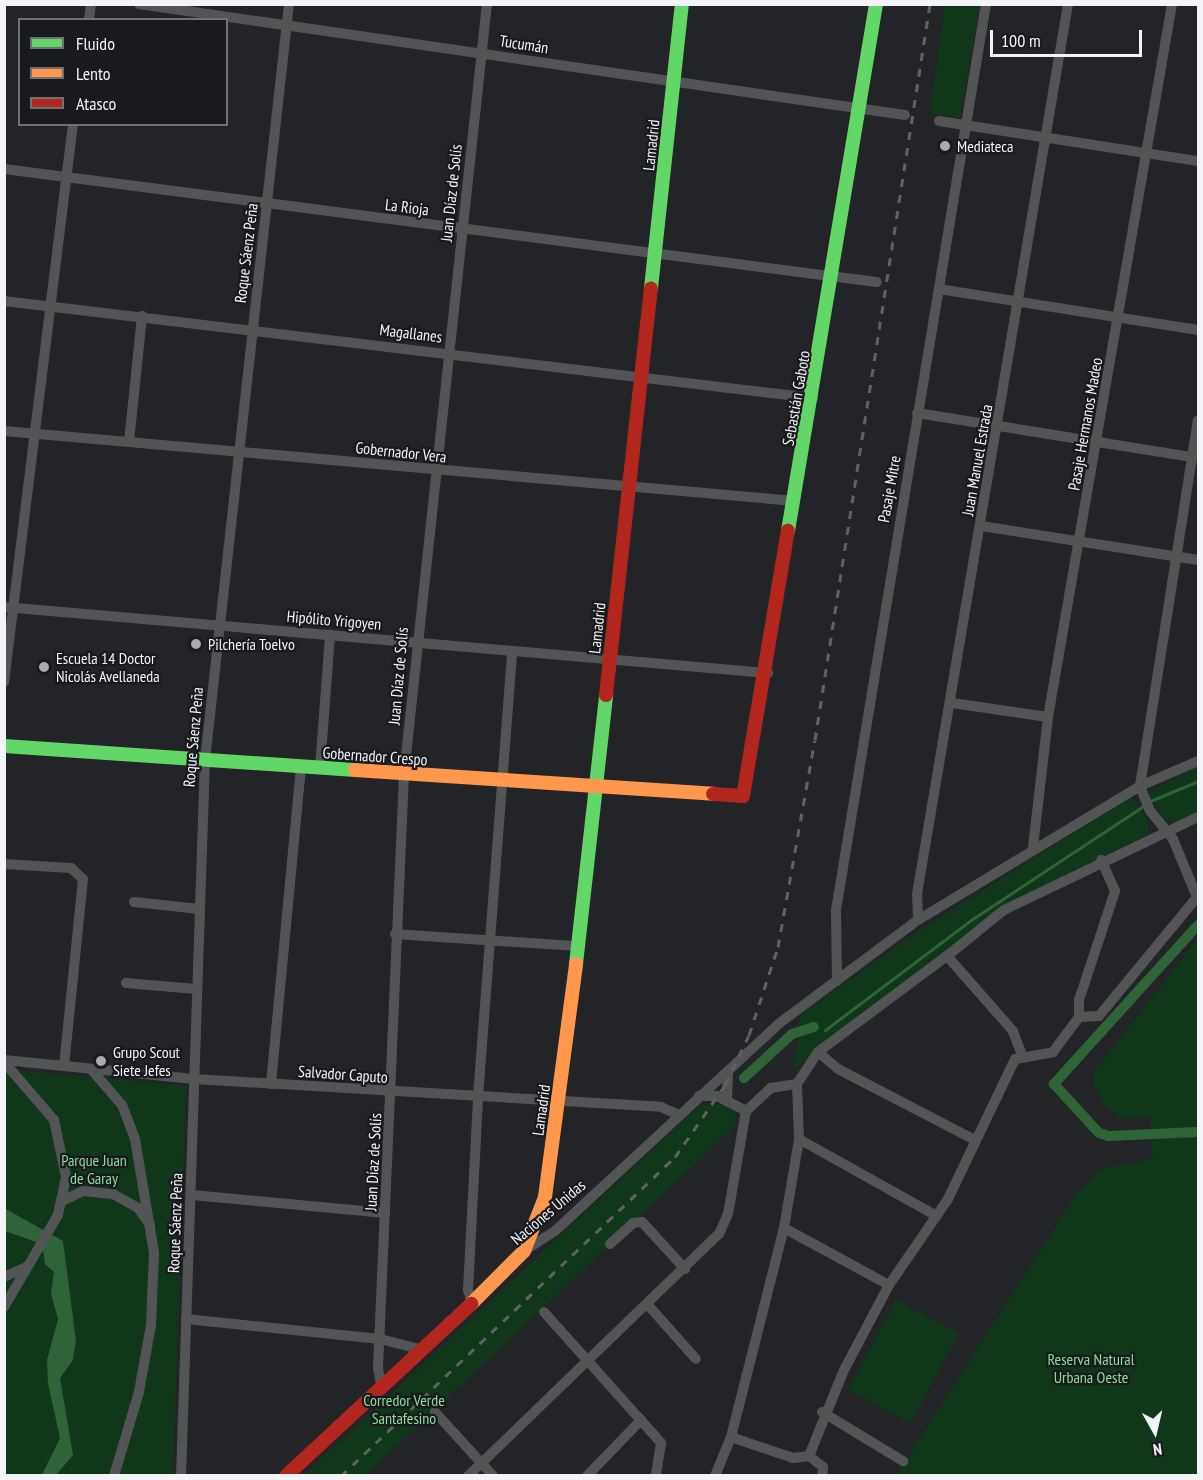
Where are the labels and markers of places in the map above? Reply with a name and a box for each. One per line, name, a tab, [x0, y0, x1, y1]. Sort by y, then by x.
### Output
place label: Mediateca	[957, 136, 1013, 156]
marker: Mediateca	[938, 139, 952, 153]
place label: Pilchería Toelvo	[208, 634, 295, 654]
marker: Pilchería Toelvo	[189, 637, 203, 651]
place label: Escuela 14 Doctor Nicolás Avellaneda	[56, 648, 160, 686]
marker: Escuela 14 Doctor Nicolás Avellaneda	[37, 660, 51, 674]
place label: Grupo Scout Siete Jefes	[113, 1042, 180, 1080]
marker: Grupo Scout Siete Jefes	[94, 1054, 108, 1068]

